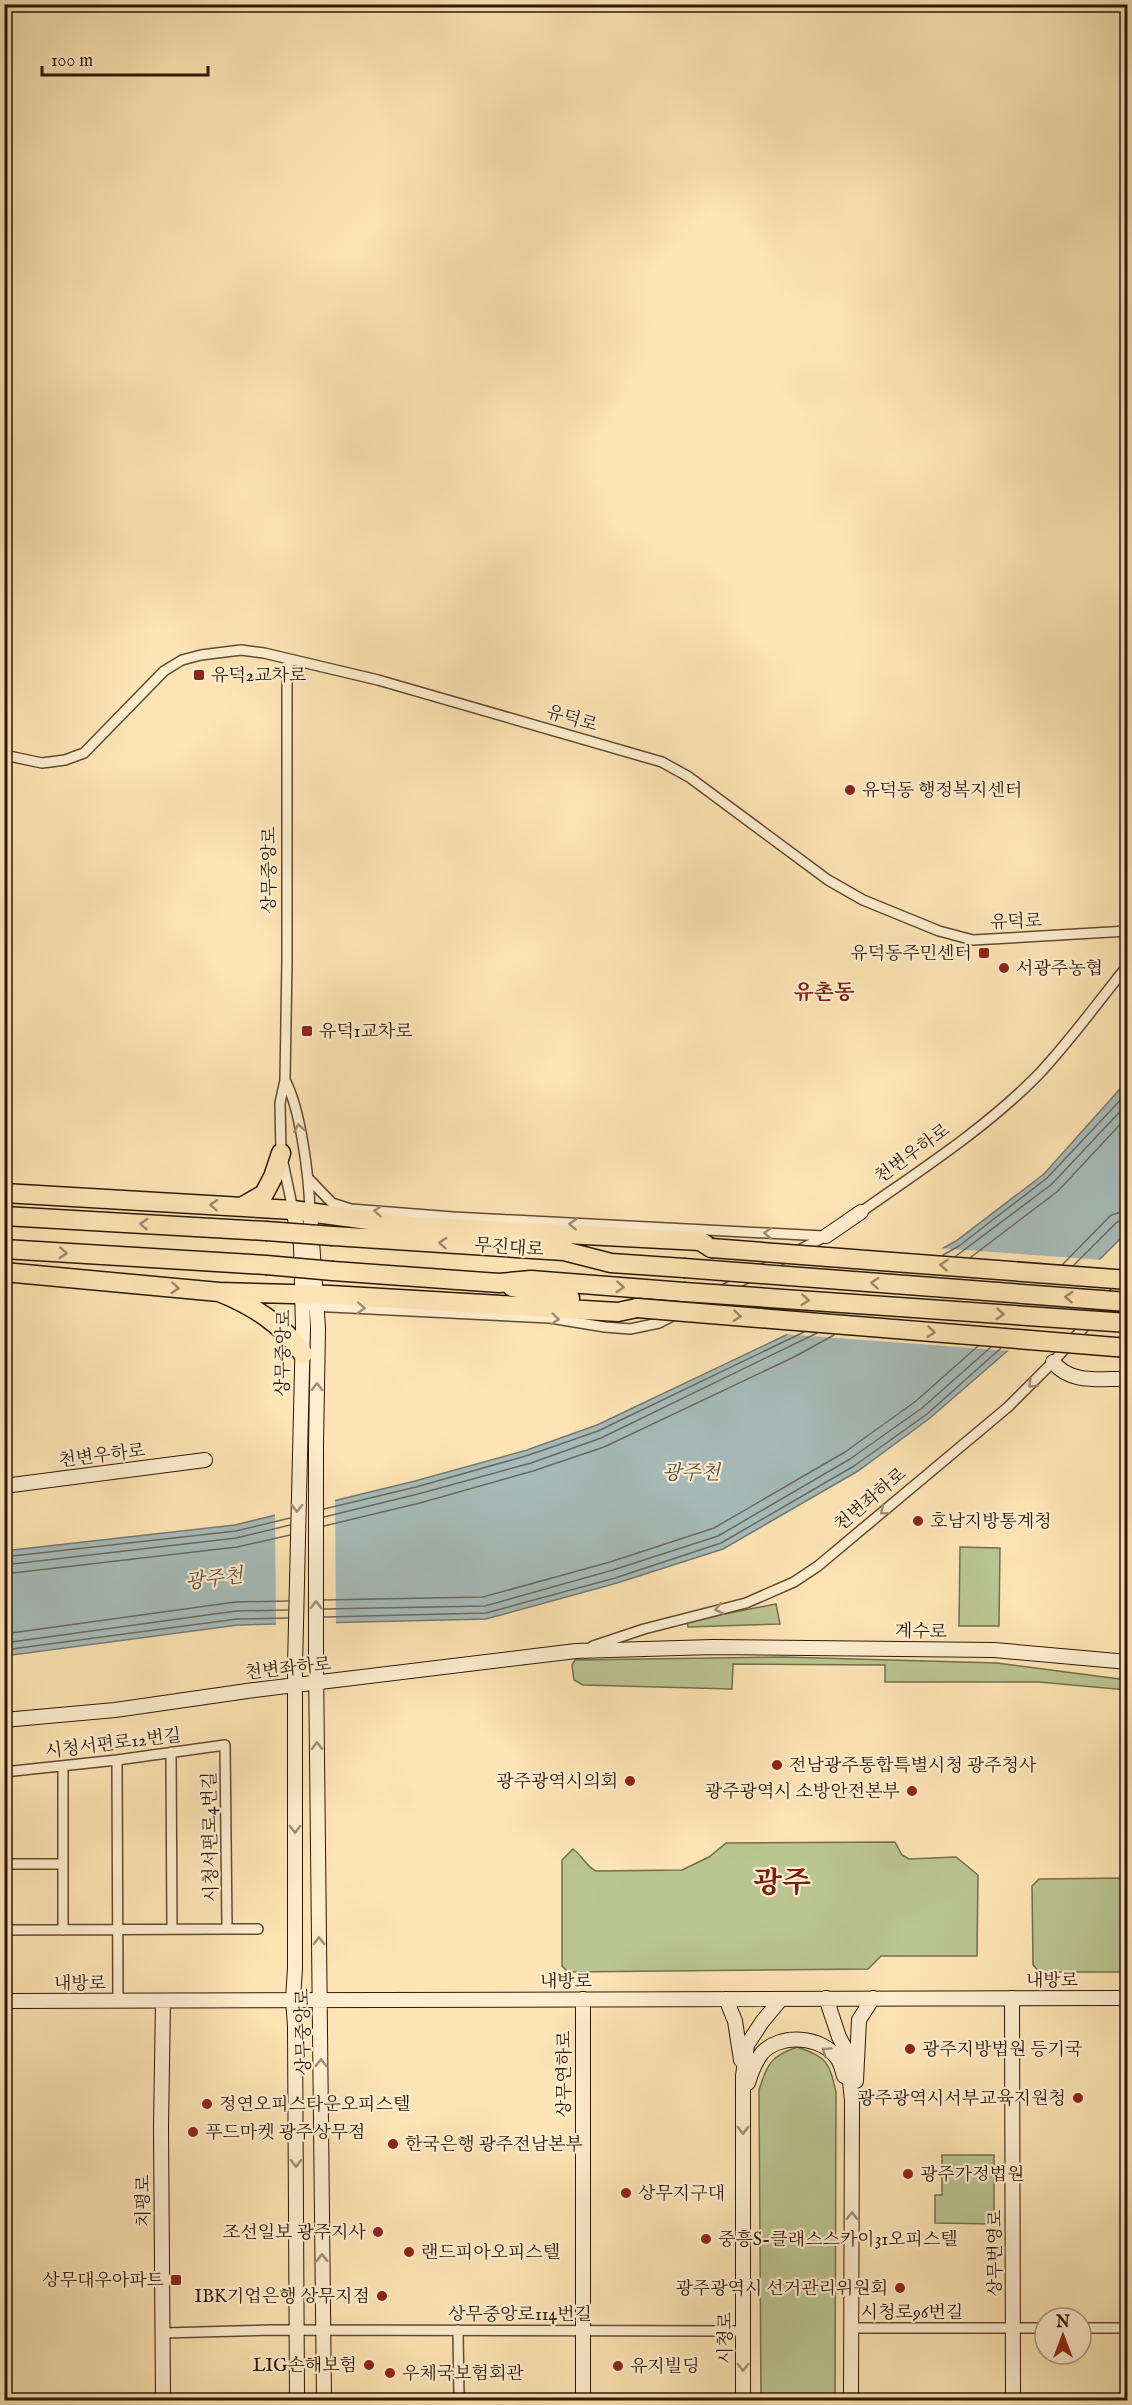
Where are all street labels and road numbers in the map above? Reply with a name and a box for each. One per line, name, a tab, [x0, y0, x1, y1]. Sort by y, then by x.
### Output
street label: 유덕로	[543, 701, 600, 738]
street label: 상무중앙로	[259, 827, 282, 913]
street label: 유덕로	[990, 910, 1043, 935]
street label: 천변우하로	[871, 1119, 955, 1189]
street label: 무진대로	[473, 1235, 544, 1262]
street label: 상무중앙로	[272, 1309, 297, 1397]
street label: 천변우하로	[58, 1440, 147, 1473]
street label: 천변좌하로	[830, 1463, 912, 1537]
street label: 계수로	[895, 1621, 947, 1644]
street label: 천변좌하로	[244, 1654, 333, 1685]
street label: 시청서편로12번길	[44, 1725, 183, 1764]
street label: 시청서편로4번길	[199, 1772, 224, 1902]
street label: 내방로	[1026, 1970, 1078, 1993]
street label: 내방로	[540, 1971, 592, 1994]
street label: 내방로	[54, 1973, 106, 1996]
street label: 상무중앙로	[292, 1988, 317, 2076]
street label: 상무연하로	[554, 2031, 577, 2117]
street label: 치평로	[133, 2175, 156, 2227]
street label: 상무번영로	[985, 2210, 1008, 2296]
street label: 시청로96번길	[861, 2302, 963, 2325]
street label: 상무중앙로114번길	[448, 2304, 592, 2327]
street label: 시청로	[715, 2312, 738, 2364]

